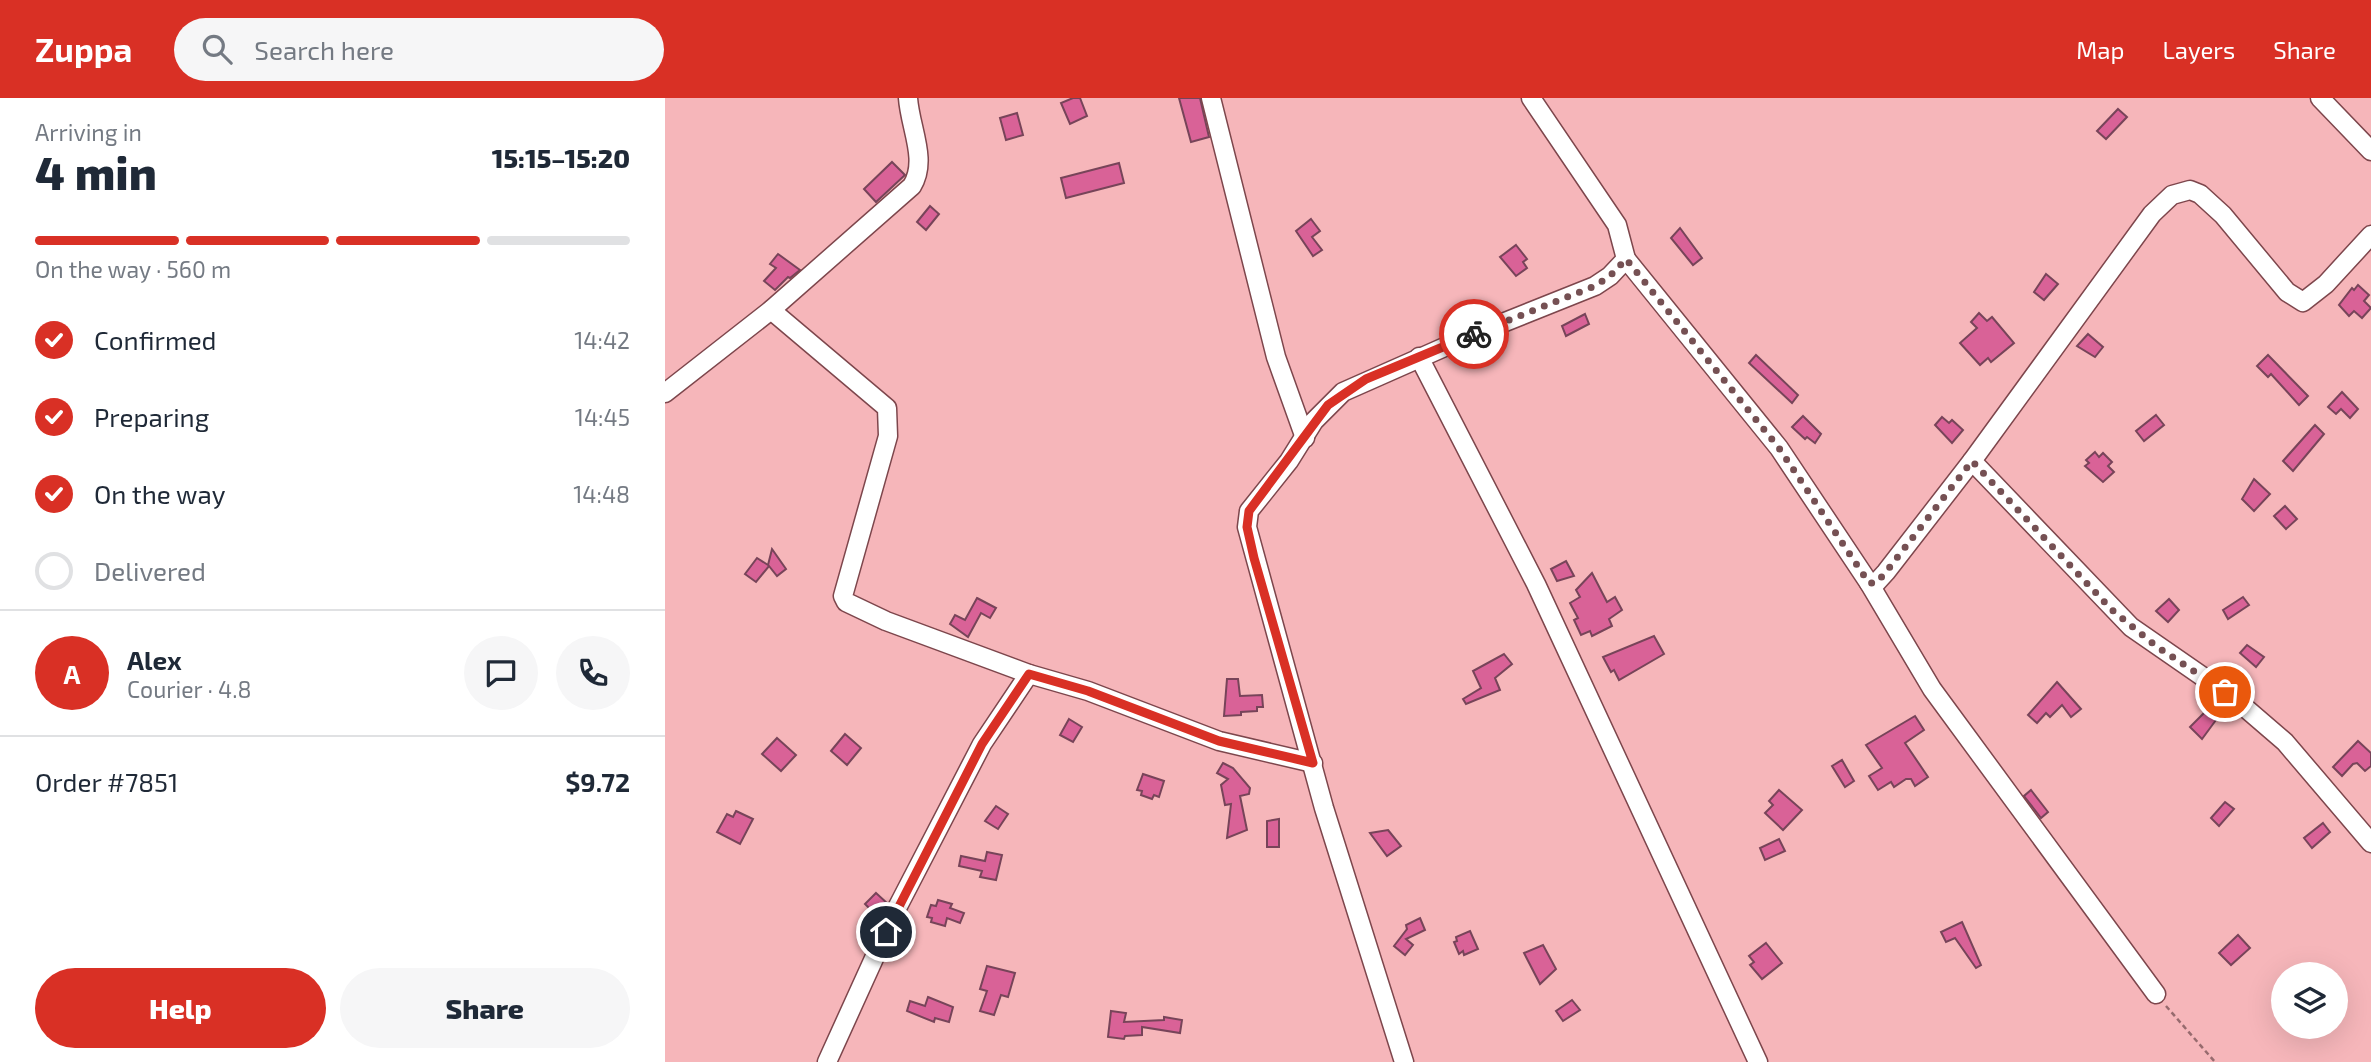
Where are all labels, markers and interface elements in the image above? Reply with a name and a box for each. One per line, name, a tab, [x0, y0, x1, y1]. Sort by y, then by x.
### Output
search box	[174, 18, 664, 81]
text: Zuppa	[35, 29, 132, 69]
icon: search	[198, 30, 236, 68]
text: Search here	[254, 34, 394, 65]
text: Map	[2076, 35, 2124, 64]
text: Layers	[2162, 35, 2235, 64]
text: Share	[2273, 35, 2336, 64]
text: Arriving in	[35, 118, 142, 146]
text: 15:15–15:20	[492, 142, 630, 173]
text: 4 min	[35, 144, 157, 199]
text: On the way · 560 m	[35, 255, 231, 283]
courier	[1439, 299, 1509, 369]
icon: bike	[1455, 315, 1493, 353]
icon: check	[35, 321, 73, 359]
text: Confirmed	[94, 324, 217, 355]
text: 14:42	[574, 326, 630, 354]
icon: check	[35, 398, 73, 436]
text: Preparing	[94, 401, 209, 432]
text: 14:45	[575, 403, 630, 431]
icon: check	[35, 475, 73, 513]
text: On the way	[94, 478, 225, 509]
text: 14:48	[573, 480, 630, 508]
text: Delivered	[94, 555, 206, 586]
button: chat	[464, 636, 538, 710]
button: phone	[556, 636, 630, 710]
text: Alex	[127, 644, 182, 675]
text: A	[64, 658, 80, 689]
pin	[2195, 662, 2255, 722]
icon: bag	[2206, 673, 2244, 711]
text: Courier · 4.8	[127, 675, 251, 703]
text: Order #7851	[35, 766, 178, 797]
text: $9.72	[565, 766, 630, 797]
pin	[856, 902, 916, 962]
icon: home	[867, 913, 905, 951]
map controls	[2271, 962, 2348, 1039]
button: layers	[2271, 962, 2348, 1039]
button: Help	[35, 968, 326, 1048]
button: Share	[340, 968, 630, 1048]

